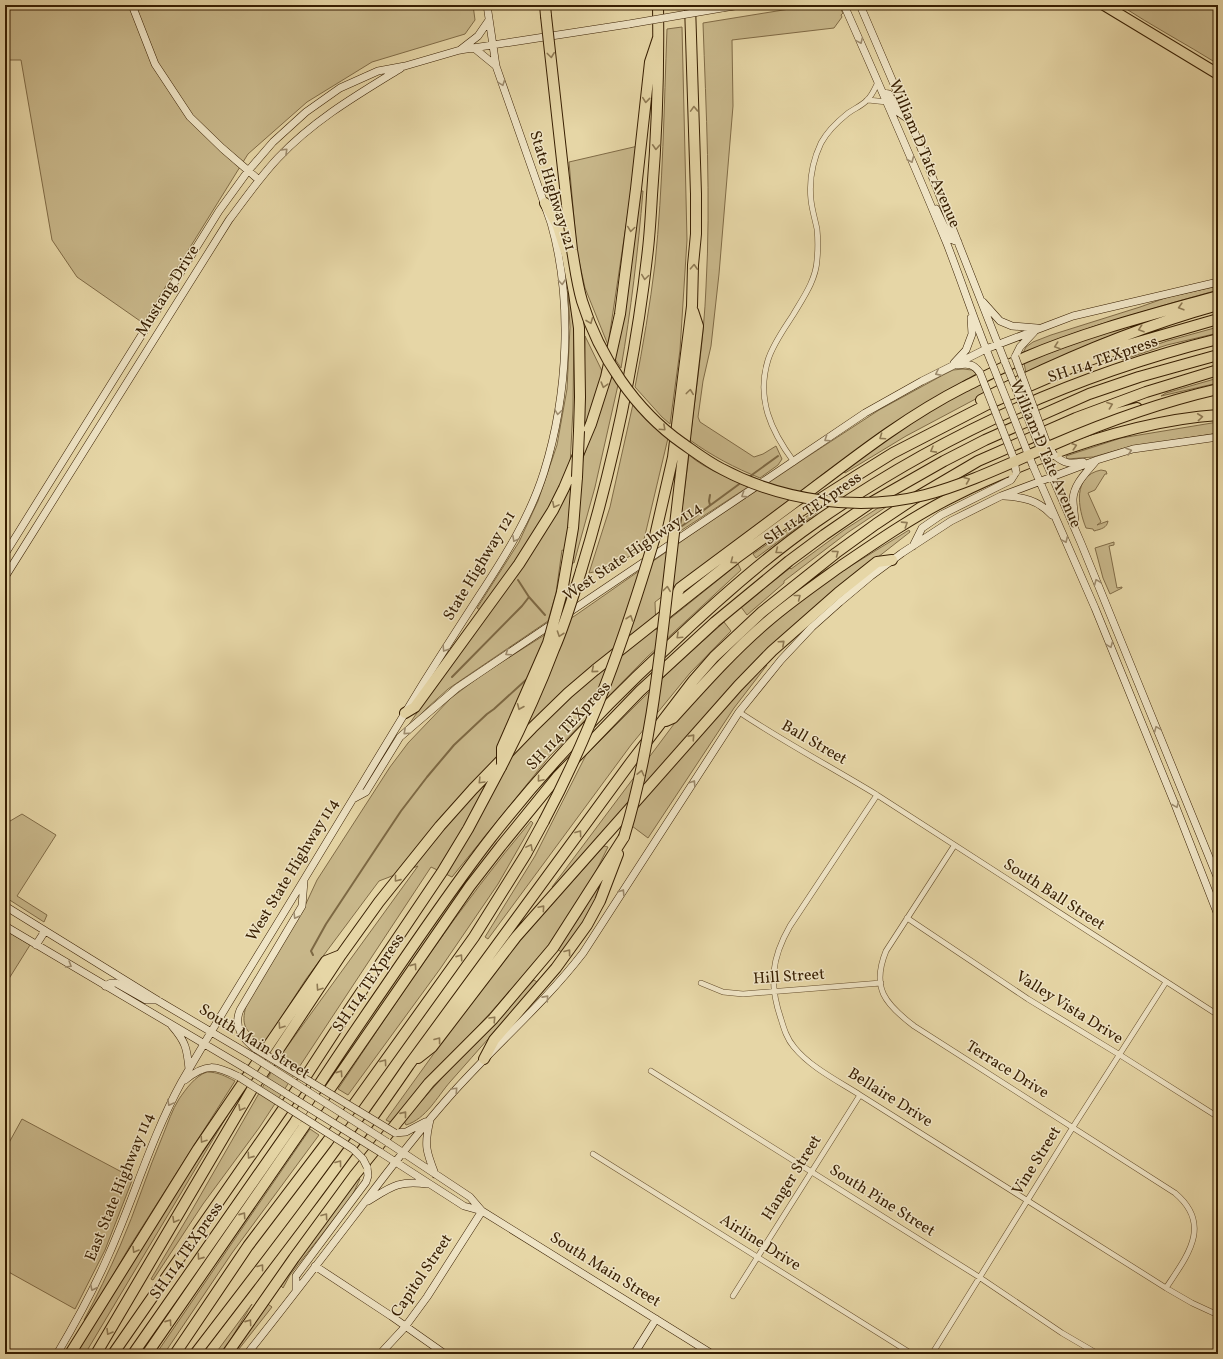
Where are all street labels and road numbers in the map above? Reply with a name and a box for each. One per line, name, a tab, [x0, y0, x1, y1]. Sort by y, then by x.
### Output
street label: William D Tate Avenue	[883, 76, 965, 232]
street label: State Highway 121	[523, 128, 581, 254]
street label: Mustang Drive	[131, 241, 205, 341]
street label: SH 114 TEXpress	[1045, 331, 1161, 389]
street label: William D Tate Avenue	[1004, 376, 1086, 532]
street label: SH 114 TEXpress	[760, 467, 867, 551]
street label: West State Highway 114	[559, 497, 707, 607]
street label: State Highway 121	[438, 507, 522, 625]
street label: SH 114 TEXpress	[522, 676, 616, 776]
street label: Ball Street	[777, 715, 851, 771]
street label: West State Highway 114	[241, 794, 345, 946]
street label: South Ball Street	[999, 854, 1110, 936]
street label: SH 114 TEXpress	[328, 929, 410, 1037]
street label: Hill Street	[753, 964, 826, 990]
street label: Valley Vista Drive	[1011, 966, 1127, 1050]
street label: South Main Street	[194, 999, 314, 1085]
street label: Terrace Drive	[961, 1036, 1053, 1104]
street label: Bellaire Drive	[843, 1063, 937, 1133]
street label: East State Highway 114	[80, 1109, 160, 1265]
street label: Vine Street	[1007, 1122, 1067, 1200]
street label: Hanger Street	[757, 1131, 827, 1225]
street label: South Pine Street	[825, 1160, 940, 1243]
street label: SH 114 TEXpress	[145, 1197, 229, 1304]
street label: Airline Drive	[715, 1209, 805, 1277]
street label: South Main Street	[545, 1227, 665, 1313]
street label: Capitol Street	[386, 1230, 458, 1322]

